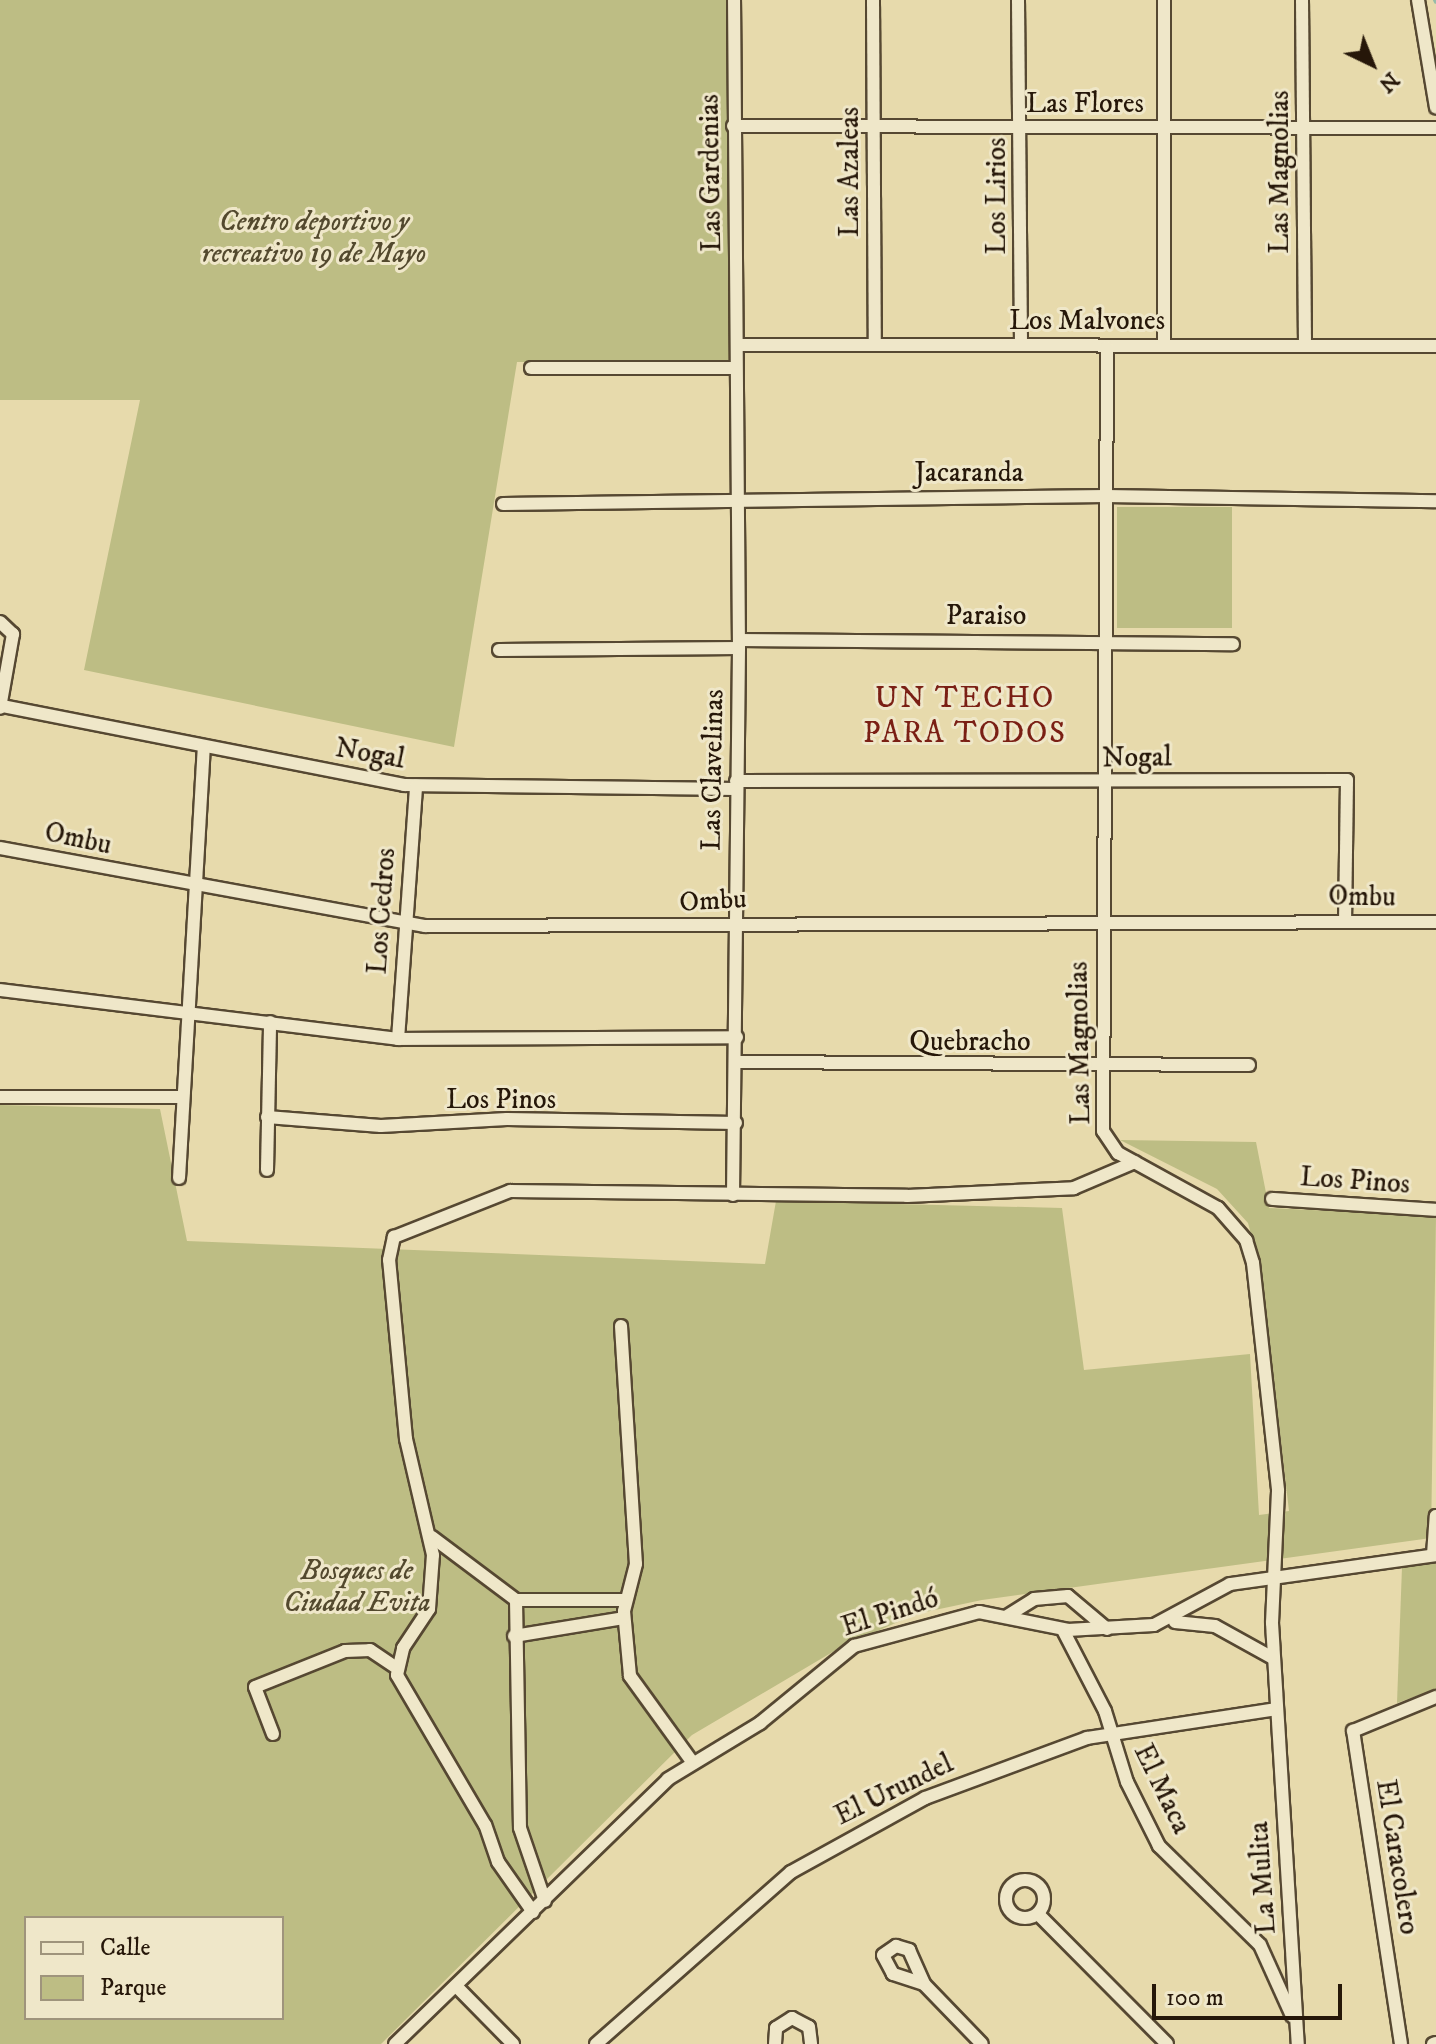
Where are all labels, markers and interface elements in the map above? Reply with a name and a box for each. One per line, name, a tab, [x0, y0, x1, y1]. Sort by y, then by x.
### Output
north arrow	[1332, 24, 1412, 104]
text: N	[1373, 66, 1405, 98]
street label: Las Flores	[1026, 87, 1144, 121]
street label: Las Magnolias	[1263, 90, 1297, 254]
street label: Las Gardenias	[693, 94, 729, 252]
street label: Las Azaleas	[833, 107, 867, 237]
street label: Los Lirios	[980, 137, 1014, 255]
park label: Centro deportivo y recreativo 19 de Mayo	[202, 205, 426, 271]
street label: Los Malvones	[1009, 304, 1165, 338]
street label: Jacaranda	[914, 456, 1024, 490]
street label: Paraiso	[946, 599, 1026, 633]
district label: UN TECHO PARA TODOS	[863, 681, 1067, 752]
street label: Las Clavelinas	[695, 689, 731, 851]
street label: Nogal	[333, 731, 407, 777]
street label: Nogal	[1102, 741, 1172, 775]
street label: Ombu	[42, 816, 114, 862]
street label: Los Cedros	[361, 847, 403, 975]
street label: Ombu	[1328, 880, 1396, 914]
street label: Ombu	[678, 882, 748, 920]
street label: Las Magnolias	[1062, 961, 1098, 1125]
street label: Quebracho	[909, 1025, 1031, 1059]
street label: Los Pinos	[446, 1083, 556, 1117]
street label: Los Pinos	[1299, 1160, 1411, 1202]
park label: Bosques de Ciudad Evita	[283, 1554, 431, 1620]
street label: El Pindó	[837, 1582, 943, 1644]
street label: El Maca	[1126, 1739, 1198, 1839]
street label: El Urundel	[829, 1747, 959, 1833]
street label: El Caracolero	[1368, 1777, 1426, 1937]
street label: La Mulita	[1242, 1820, 1284, 1936]
legend	[24, 1916, 284, 2020]
text: Calle	[100, 1933, 150, 1963]
scale bar	[1156, 1968, 1346, 2018]
text: Parque	[100, 1973, 166, 2003]
text: 100 m	[1166, 1983, 1224, 2013]

